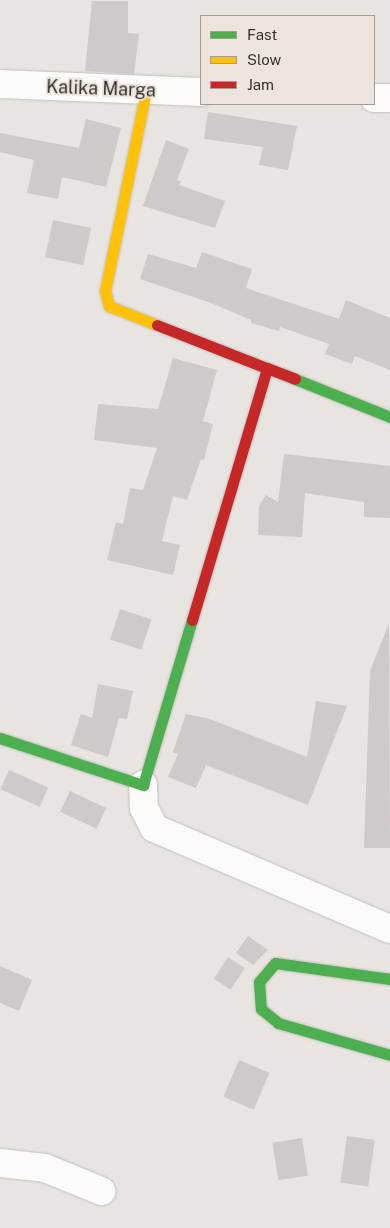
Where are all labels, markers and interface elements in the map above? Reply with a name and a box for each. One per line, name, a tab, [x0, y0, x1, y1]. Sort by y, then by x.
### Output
legend	[200, 15, 375, 105]
text: Fast	[247, 26, 277, 43]
text: Slow	[247, 51, 281, 68]
street label: Kalika Marga	[46, 76, 156, 102]
text: Jam	[247, 76, 274, 93]

